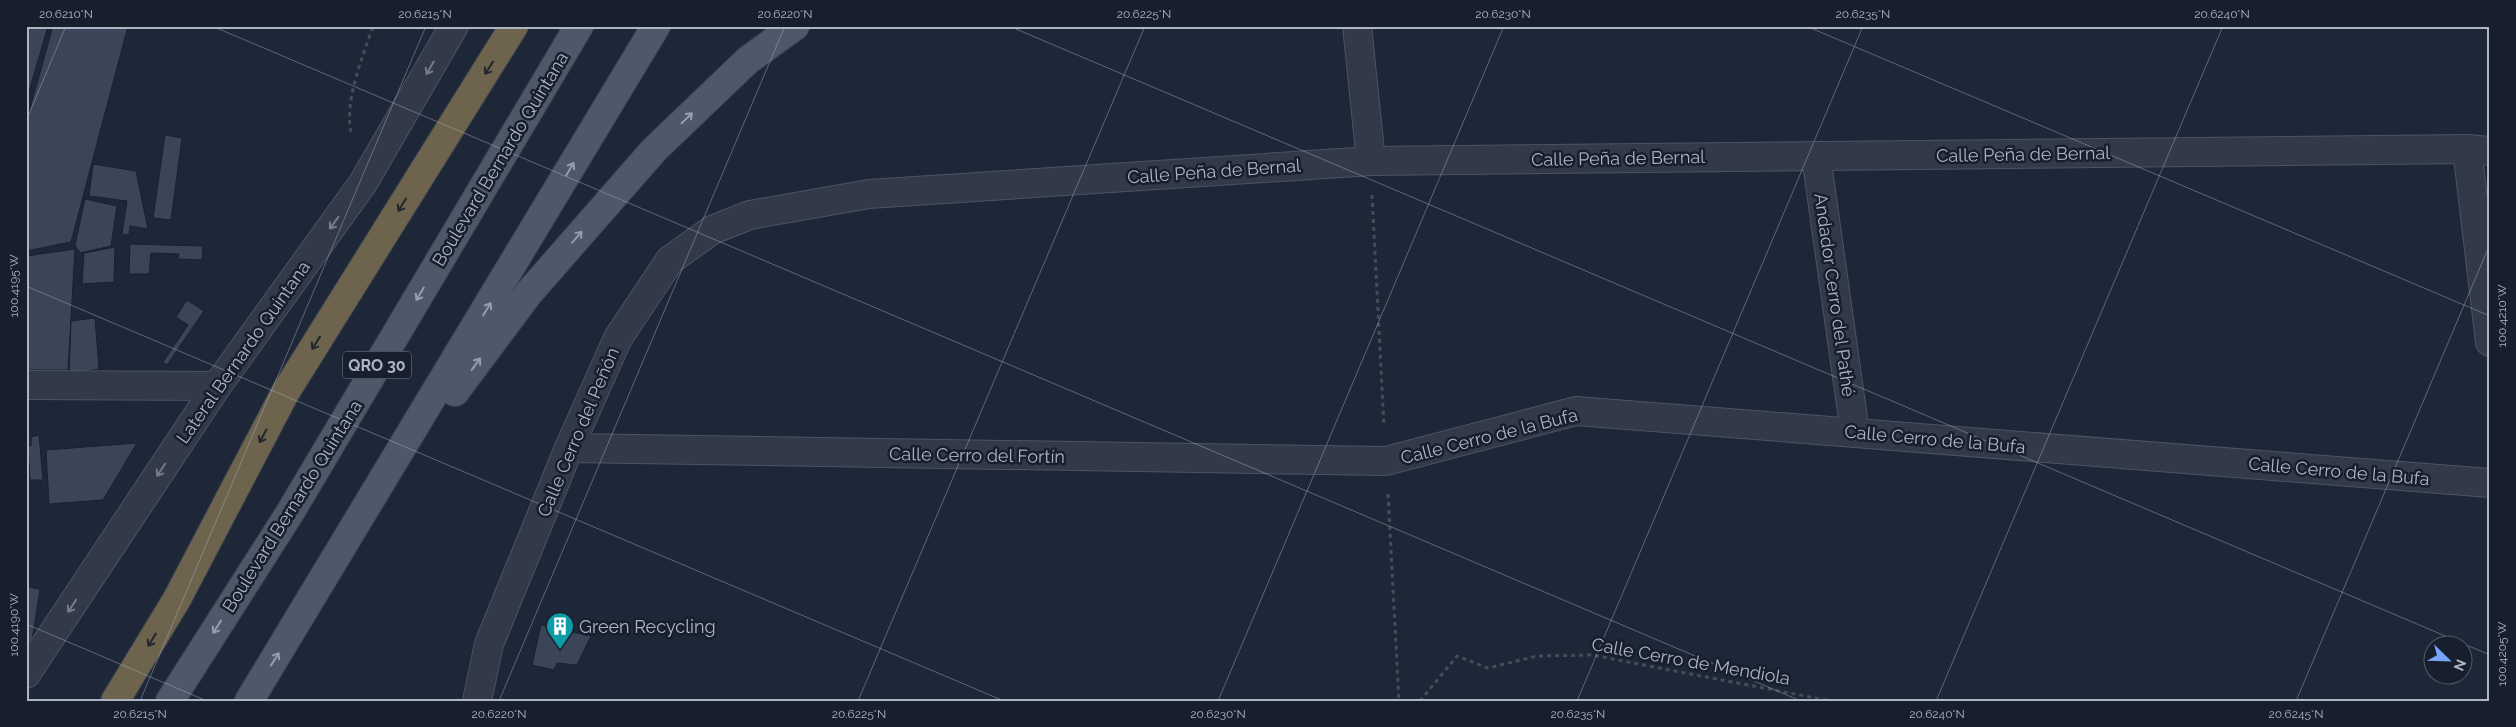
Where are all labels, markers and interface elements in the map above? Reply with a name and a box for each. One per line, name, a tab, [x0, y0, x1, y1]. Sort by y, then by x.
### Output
text: 20.6210°N	[39, 7, 93, 21]
text: 20.6215°N	[398, 7, 452, 21]
text: 20.6220°N	[757, 7, 813, 21]
text: 20.6225°N	[1117, 7, 1171, 21]
text: 20.6230°N	[1475, 7, 1531, 21]
text: 20.6235°N	[1836, 7, 1890, 21]
text: 20.6240°N	[2194, 7, 2250, 21]
street label: Boulevard Bernardo Quintana	[428, 48, 572, 270]
one-way arrow	[483, 60, 493, 74]
one-way arrow	[424, 61, 434, 75]
one-way arrow	[681, 112, 693, 124]
street label: Calle Peña de Bernal	[1936, 142, 2110, 166]
street label: Calle Peña de Bernal	[1531, 146, 1705, 170]
street label: Calle Peña de Bernal	[1126, 154, 1302, 188]
one-way arrow	[566, 163, 576, 177]
street label: Andador Cerro del Pathé	[1810, 192, 1860, 399]
one-way arrow	[397, 198, 407, 212]
one-way arrow	[329, 215, 340, 229]
one-way arrow	[571, 231, 583, 244]
text: 100.4195°W	[7, 254, 21, 318]
street label: Lateral Bernardo Quintana	[172, 257, 314, 447]
text: 100.4210°W	[2495, 284, 2509, 347]
one-way arrow	[414, 286, 424, 300]
one-way arrow	[482, 302, 492, 316]
one-way arrow	[311, 336, 321, 350]
street label: Calle Cerro del Peñón	[533, 344, 623, 520]
road number: QRO 30	[343, 352, 411, 378]
one-way arrow	[470, 358, 481, 371]
street label: Boulevard Bernardo Quintana	[218, 396, 366, 616]
street label: Calle Cerro de la Bufa	[1398, 404, 1580, 468]
street label: Calle Cerro de la Bufa	[1844, 421, 2026, 457]
one-way arrow	[257, 428, 267, 443]
street label: Calle Cerro del Fortín	[889, 443, 1065, 467]
street label: Calle Cerro de la Bufa	[2248, 453, 2430, 489]
one-way arrow	[156, 463, 166, 477]
text: 100.4190°W	[7, 593, 21, 657]
one-way arrow	[66, 598, 76, 612]
building icon: Green Recycling	[545, 611, 575, 650]
place label: Green Recycling	[579, 616, 716, 637]
one-way arrow	[212, 619, 222, 633]
text: 100.4205°W	[2495, 621, 2509, 686]
one-way arrow	[146, 633, 156, 647]
street label: Calle Cerro de Mendiola	[1590, 633, 1792, 689]
north arrow	[2424, 634, 2474, 684]
one-way arrow	[270, 653, 280, 667]
text: N	[2451, 657, 2469, 673]
text: 20.6215°N	[113, 707, 167, 721]
text: 20.6220°N	[471, 707, 527, 721]
text: 20.6225°N	[832, 707, 886, 721]
text: 20.6230°N	[1190, 707, 1246, 721]
text: 20.6235°N	[1551, 707, 1605, 721]
text: 20.6240°N	[1909, 707, 1965, 721]
text: 20.6245°N	[2269, 707, 2323, 721]

